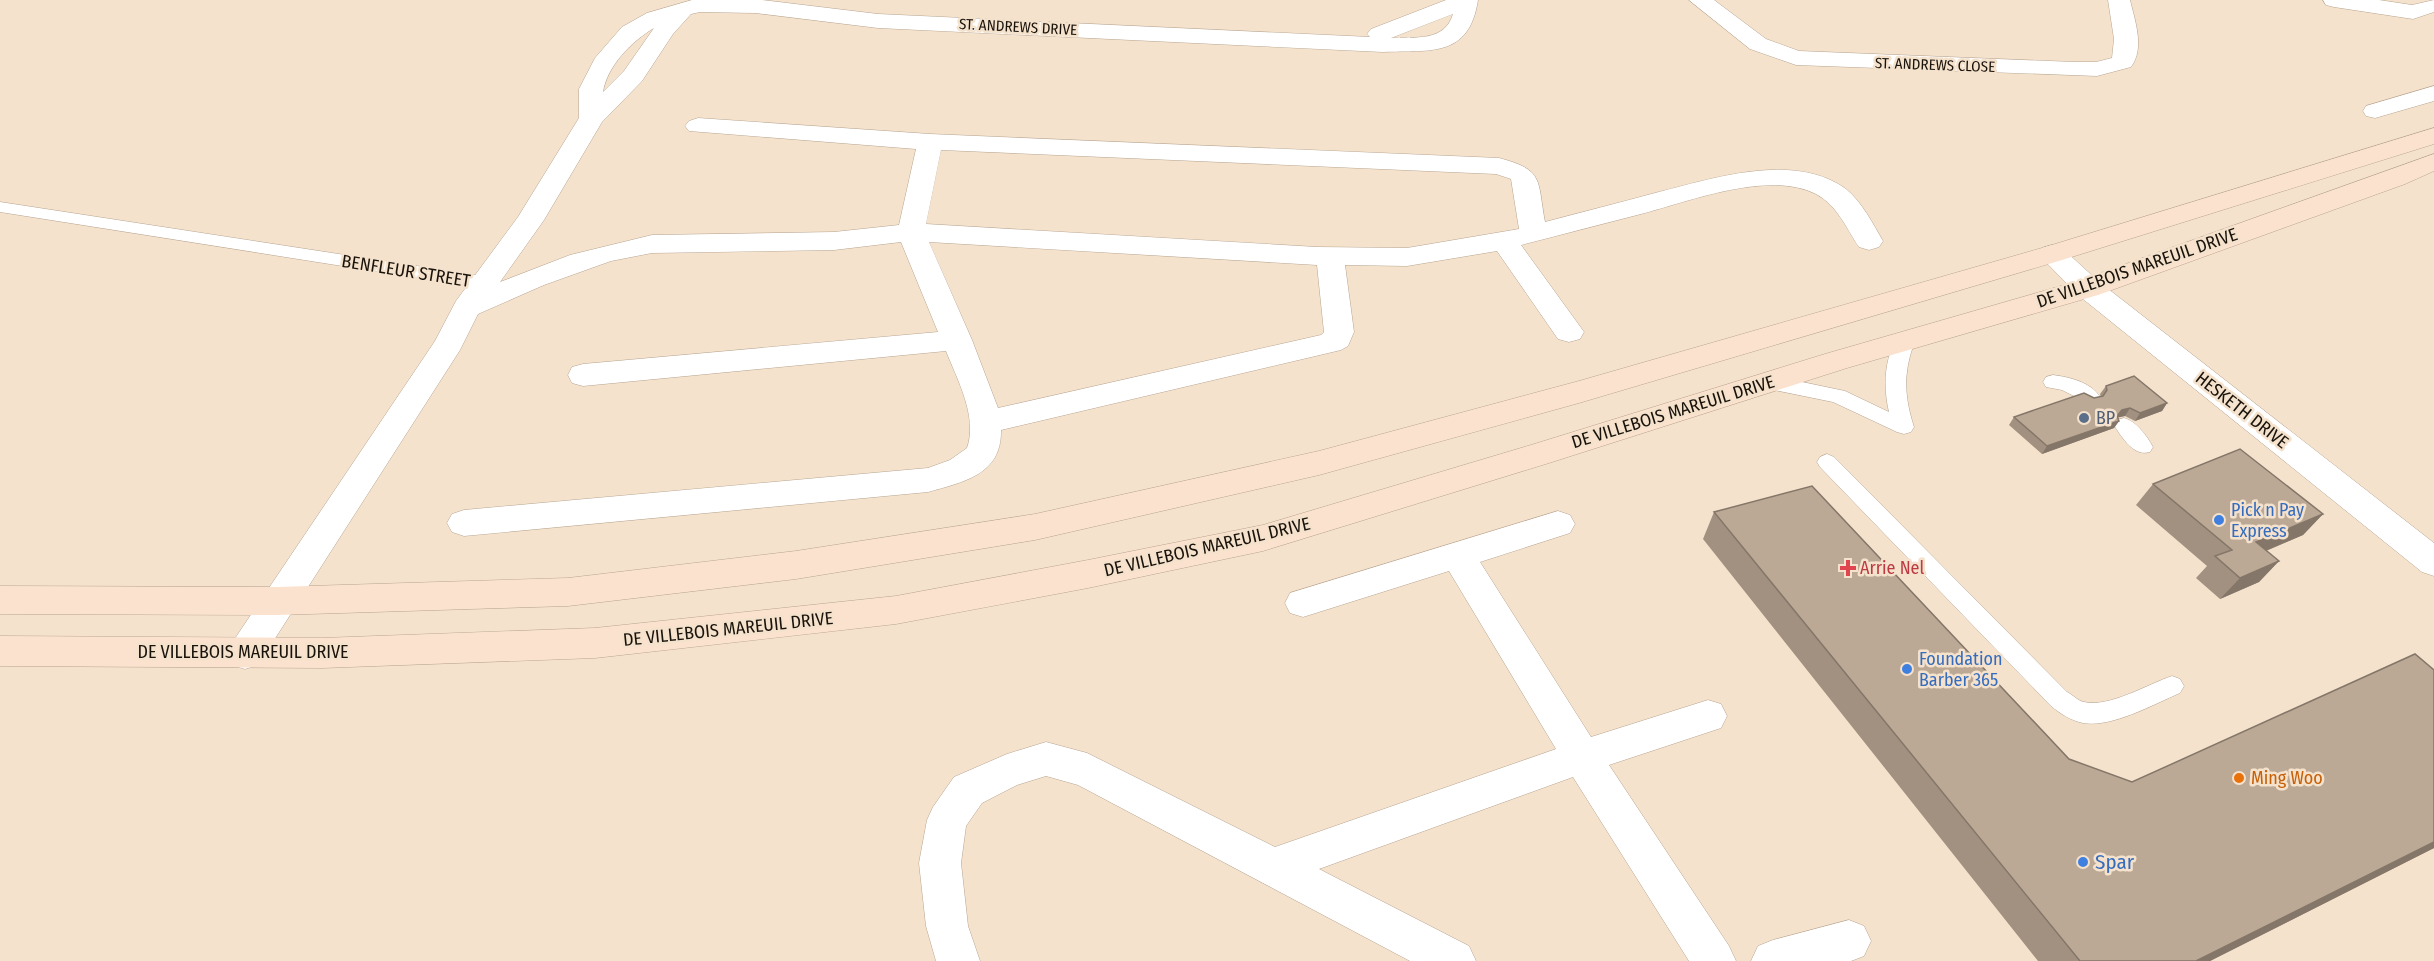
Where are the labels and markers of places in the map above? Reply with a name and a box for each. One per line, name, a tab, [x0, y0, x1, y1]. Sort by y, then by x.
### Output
place label: BP	[2096, 407, 2115, 429]
marker: BP	[2077, 411, 2091, 425]
place label: Pick n Pay Express	[2231, 499, 2304, 542]
marker: Pick n Pay Express	[2212, 513, 2226, 527]
place label: Arrie Nel	[1860, 557, 1925, 579]
marker: Arrie Nel	[1841, 561, 1855, 575]
place label: Foundation Barber 365	[1919, 648, 2002, 691]
marker: Foundation Barber 365	[1900, 662, 1914, 676]
place label: Ming Woo	[2251, 767, 2323, 789]
marker: Ming Woo	[2232, 771, 2246, 785]
place label: Spar	[2095, 849, 2135, 875]
marker: Spar	[2076, 855, 2090, 869]

